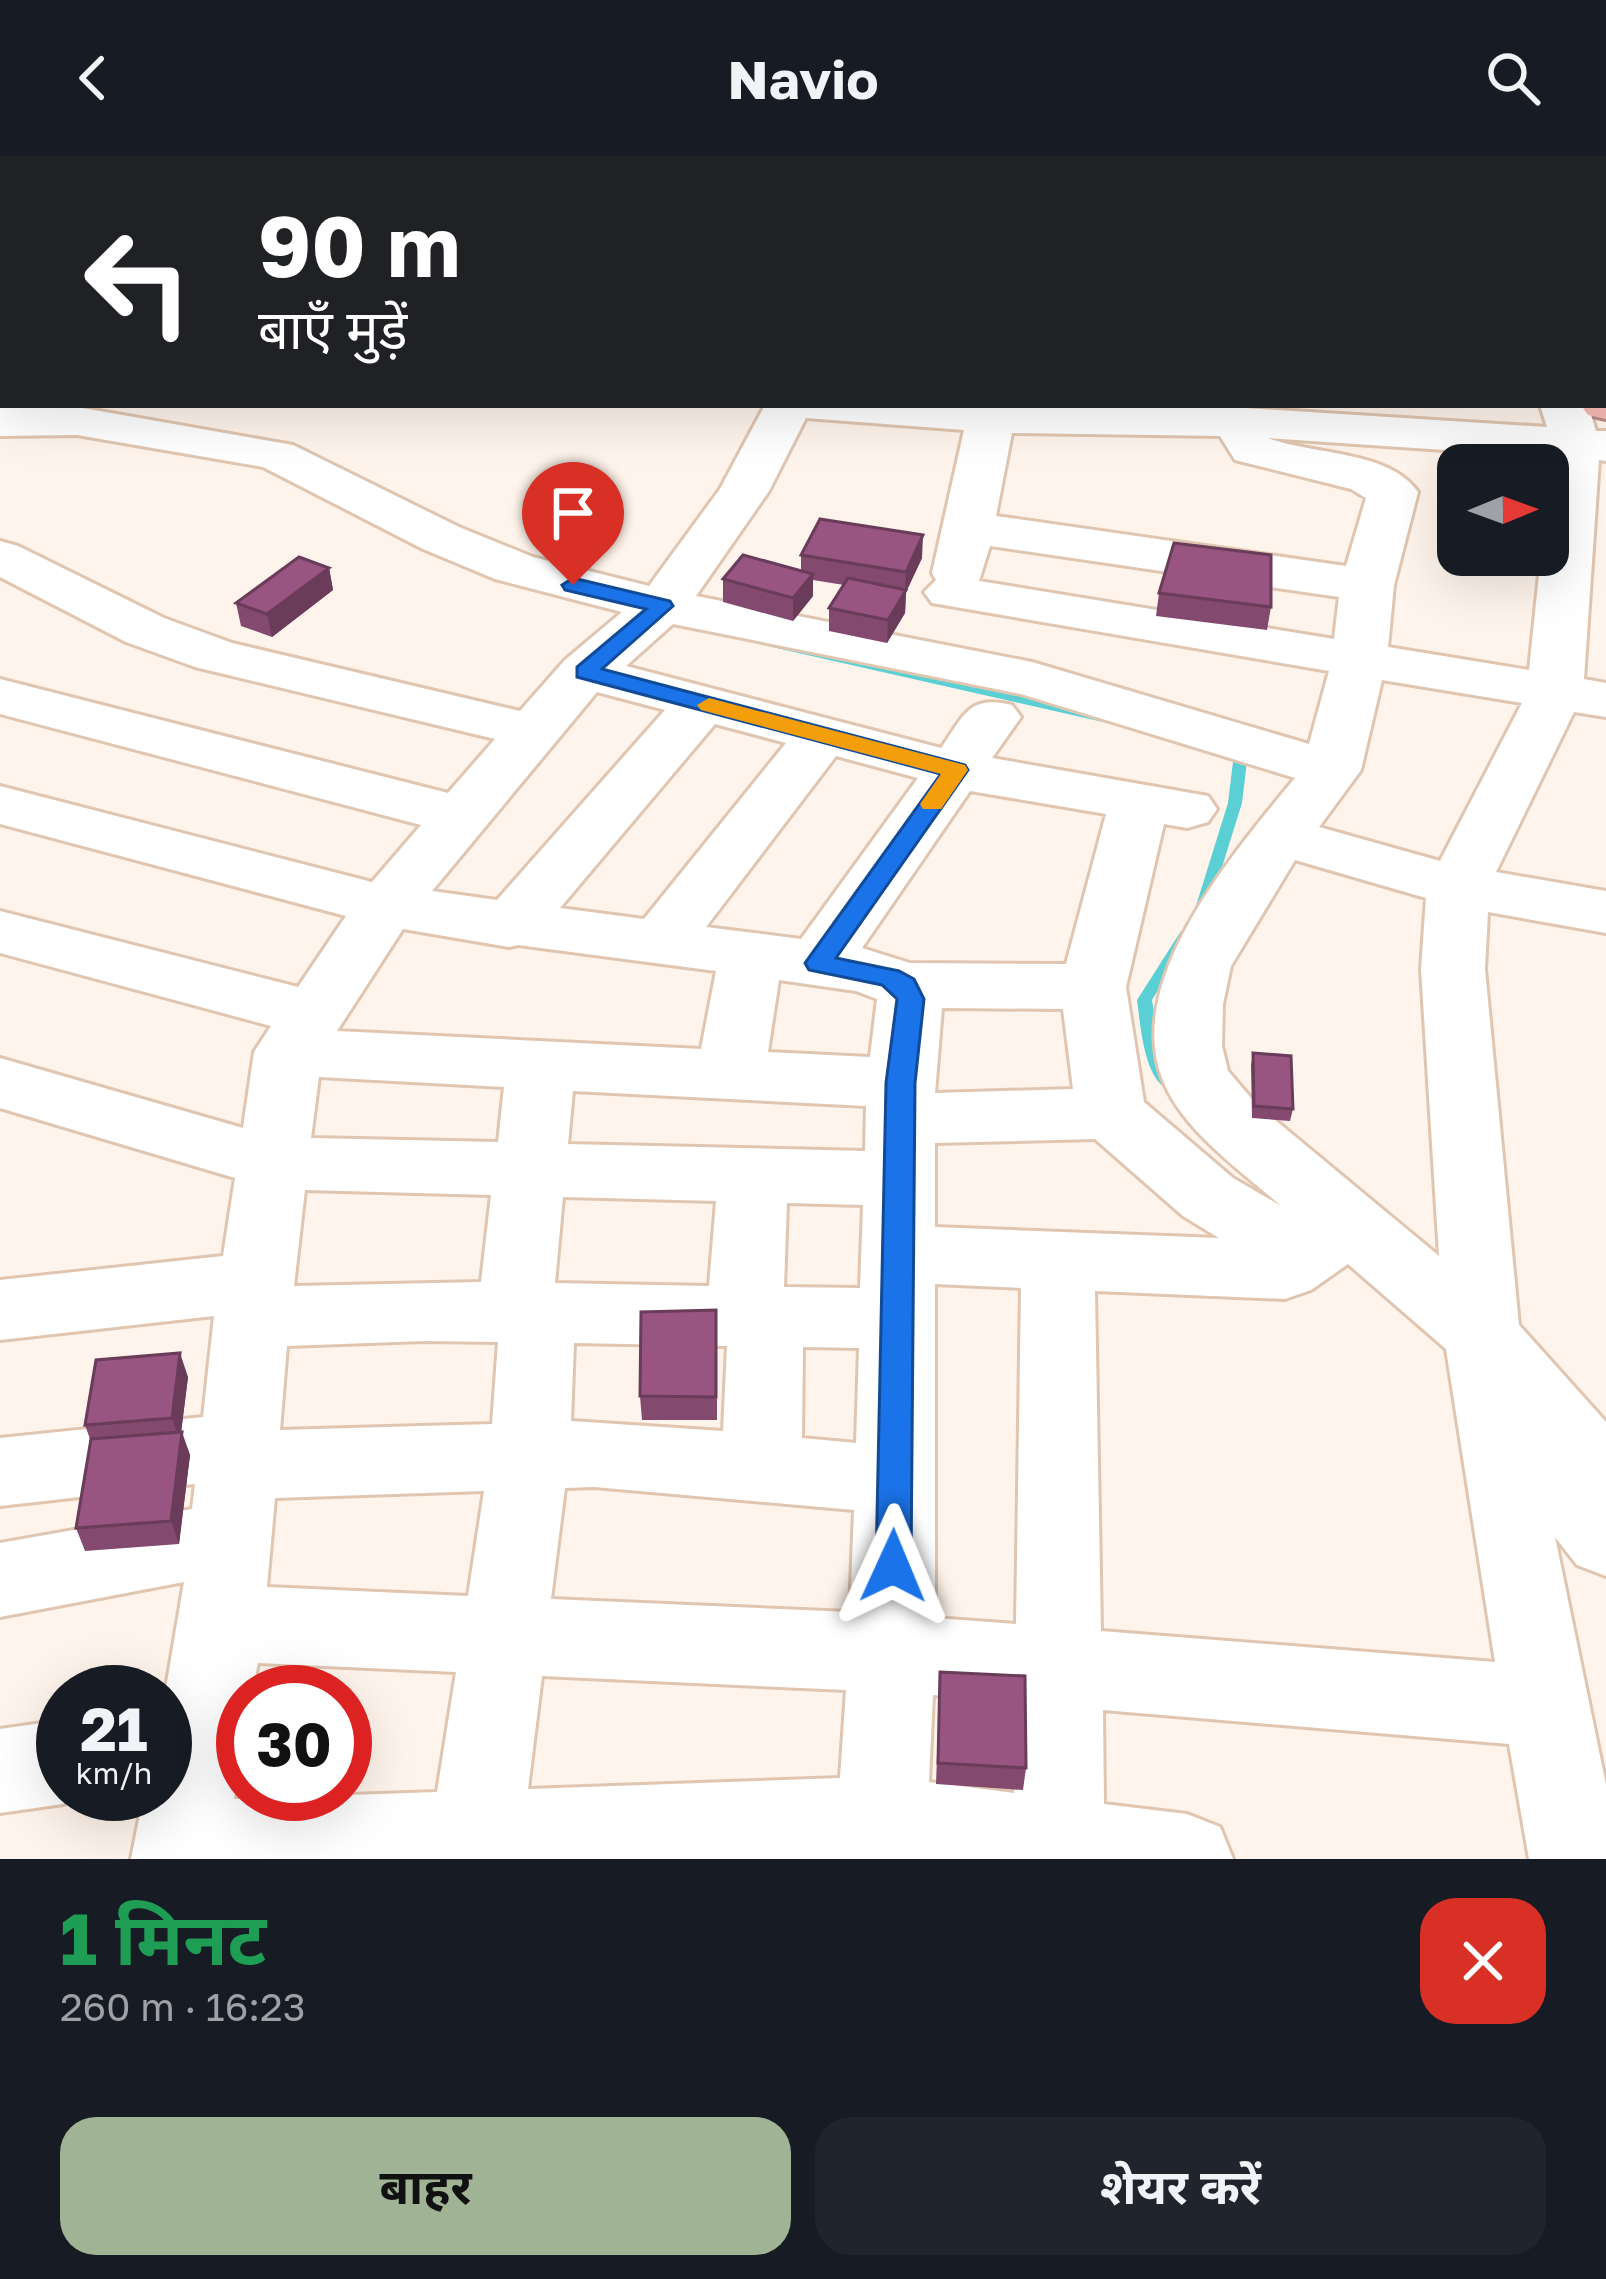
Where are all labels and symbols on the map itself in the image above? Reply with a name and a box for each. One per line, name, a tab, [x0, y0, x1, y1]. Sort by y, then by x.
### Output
north arrow	[1437, 444, 1569, 576]
pin	[522, 462, 624, 585]
position arrow	[830, 1503, 956, 1629]
speed limit sign: 30	[216, 1665, 372, 1821]

